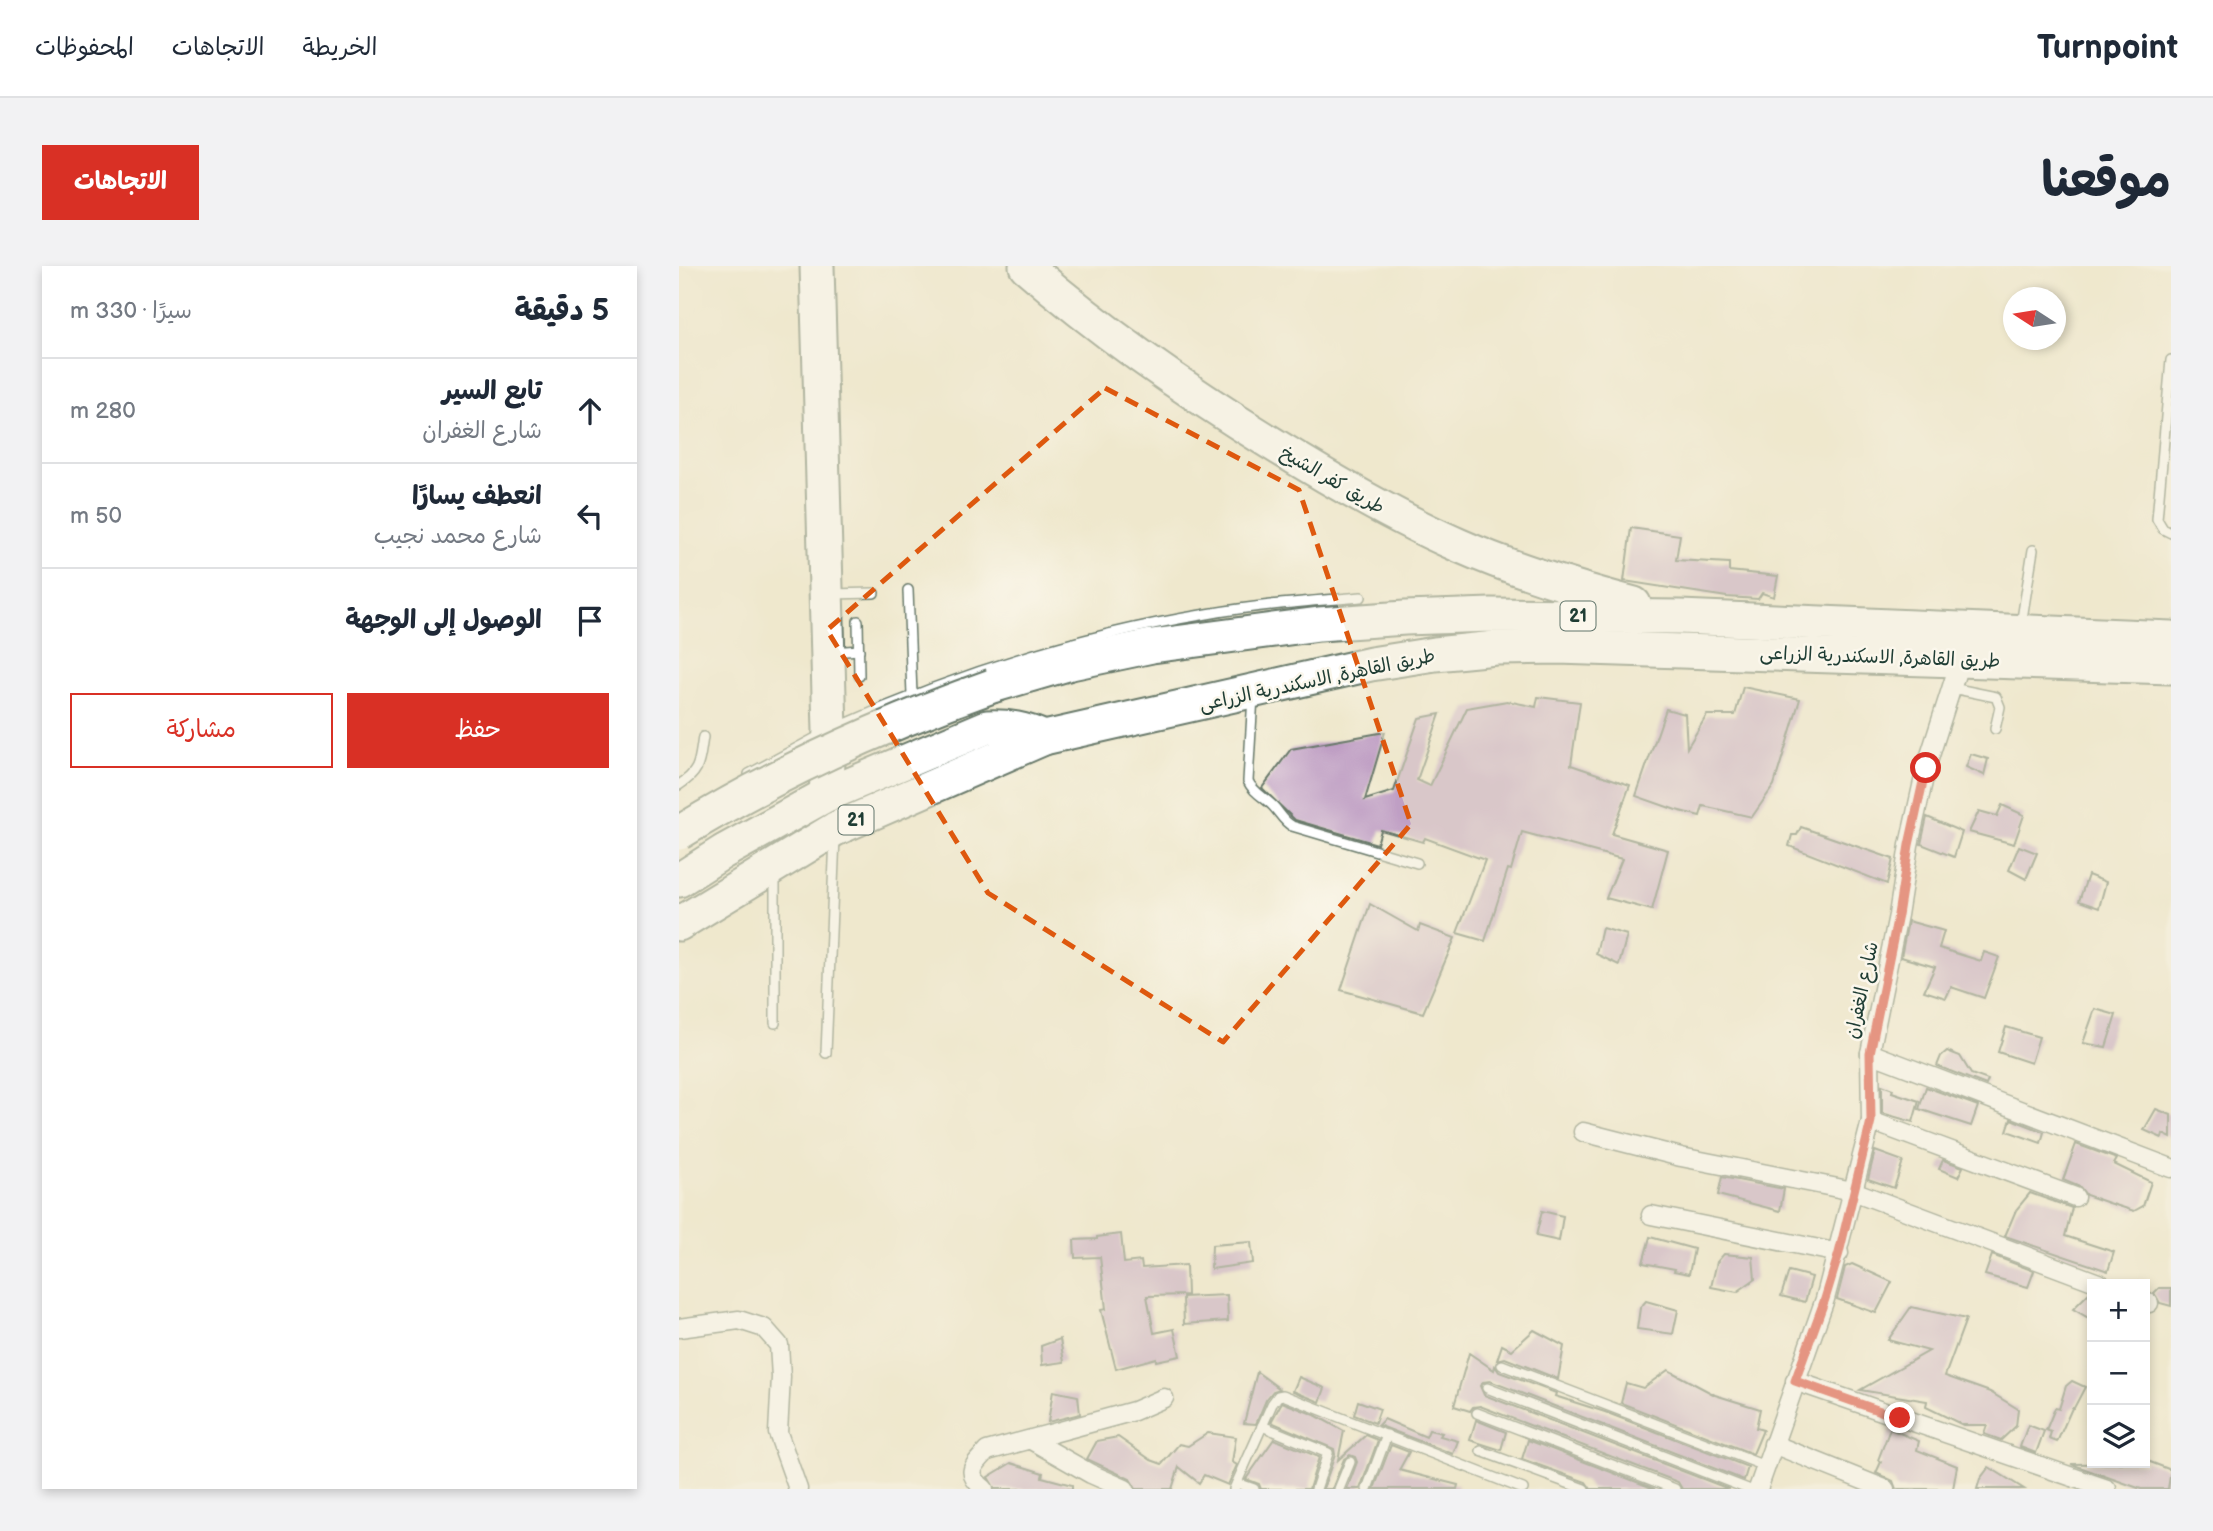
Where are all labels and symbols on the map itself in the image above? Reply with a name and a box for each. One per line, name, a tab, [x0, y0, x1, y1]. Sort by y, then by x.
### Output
north arrow	[2003, 287, 2066, 350]
street label: طريق كفر الشيخ	[1276, 441, 1389, 519]
road number: 21	[1560, 602, 1595, 630]
street label: طريق القاهرة, الاسكندرية الزراعى	[1759, 642, 2001, 673]
street label: طريق القاهرة, الاسكندرية الزراعى	[1197, 644, 1437, 717]
route start	[1910, 752, 1941, 783]
road number: 21	[839, 806, 873, 834]
street label: شارع الغفران	[1841, 940, 1885, 1041]
route end	[1884, 1402, 1915, 1433]

